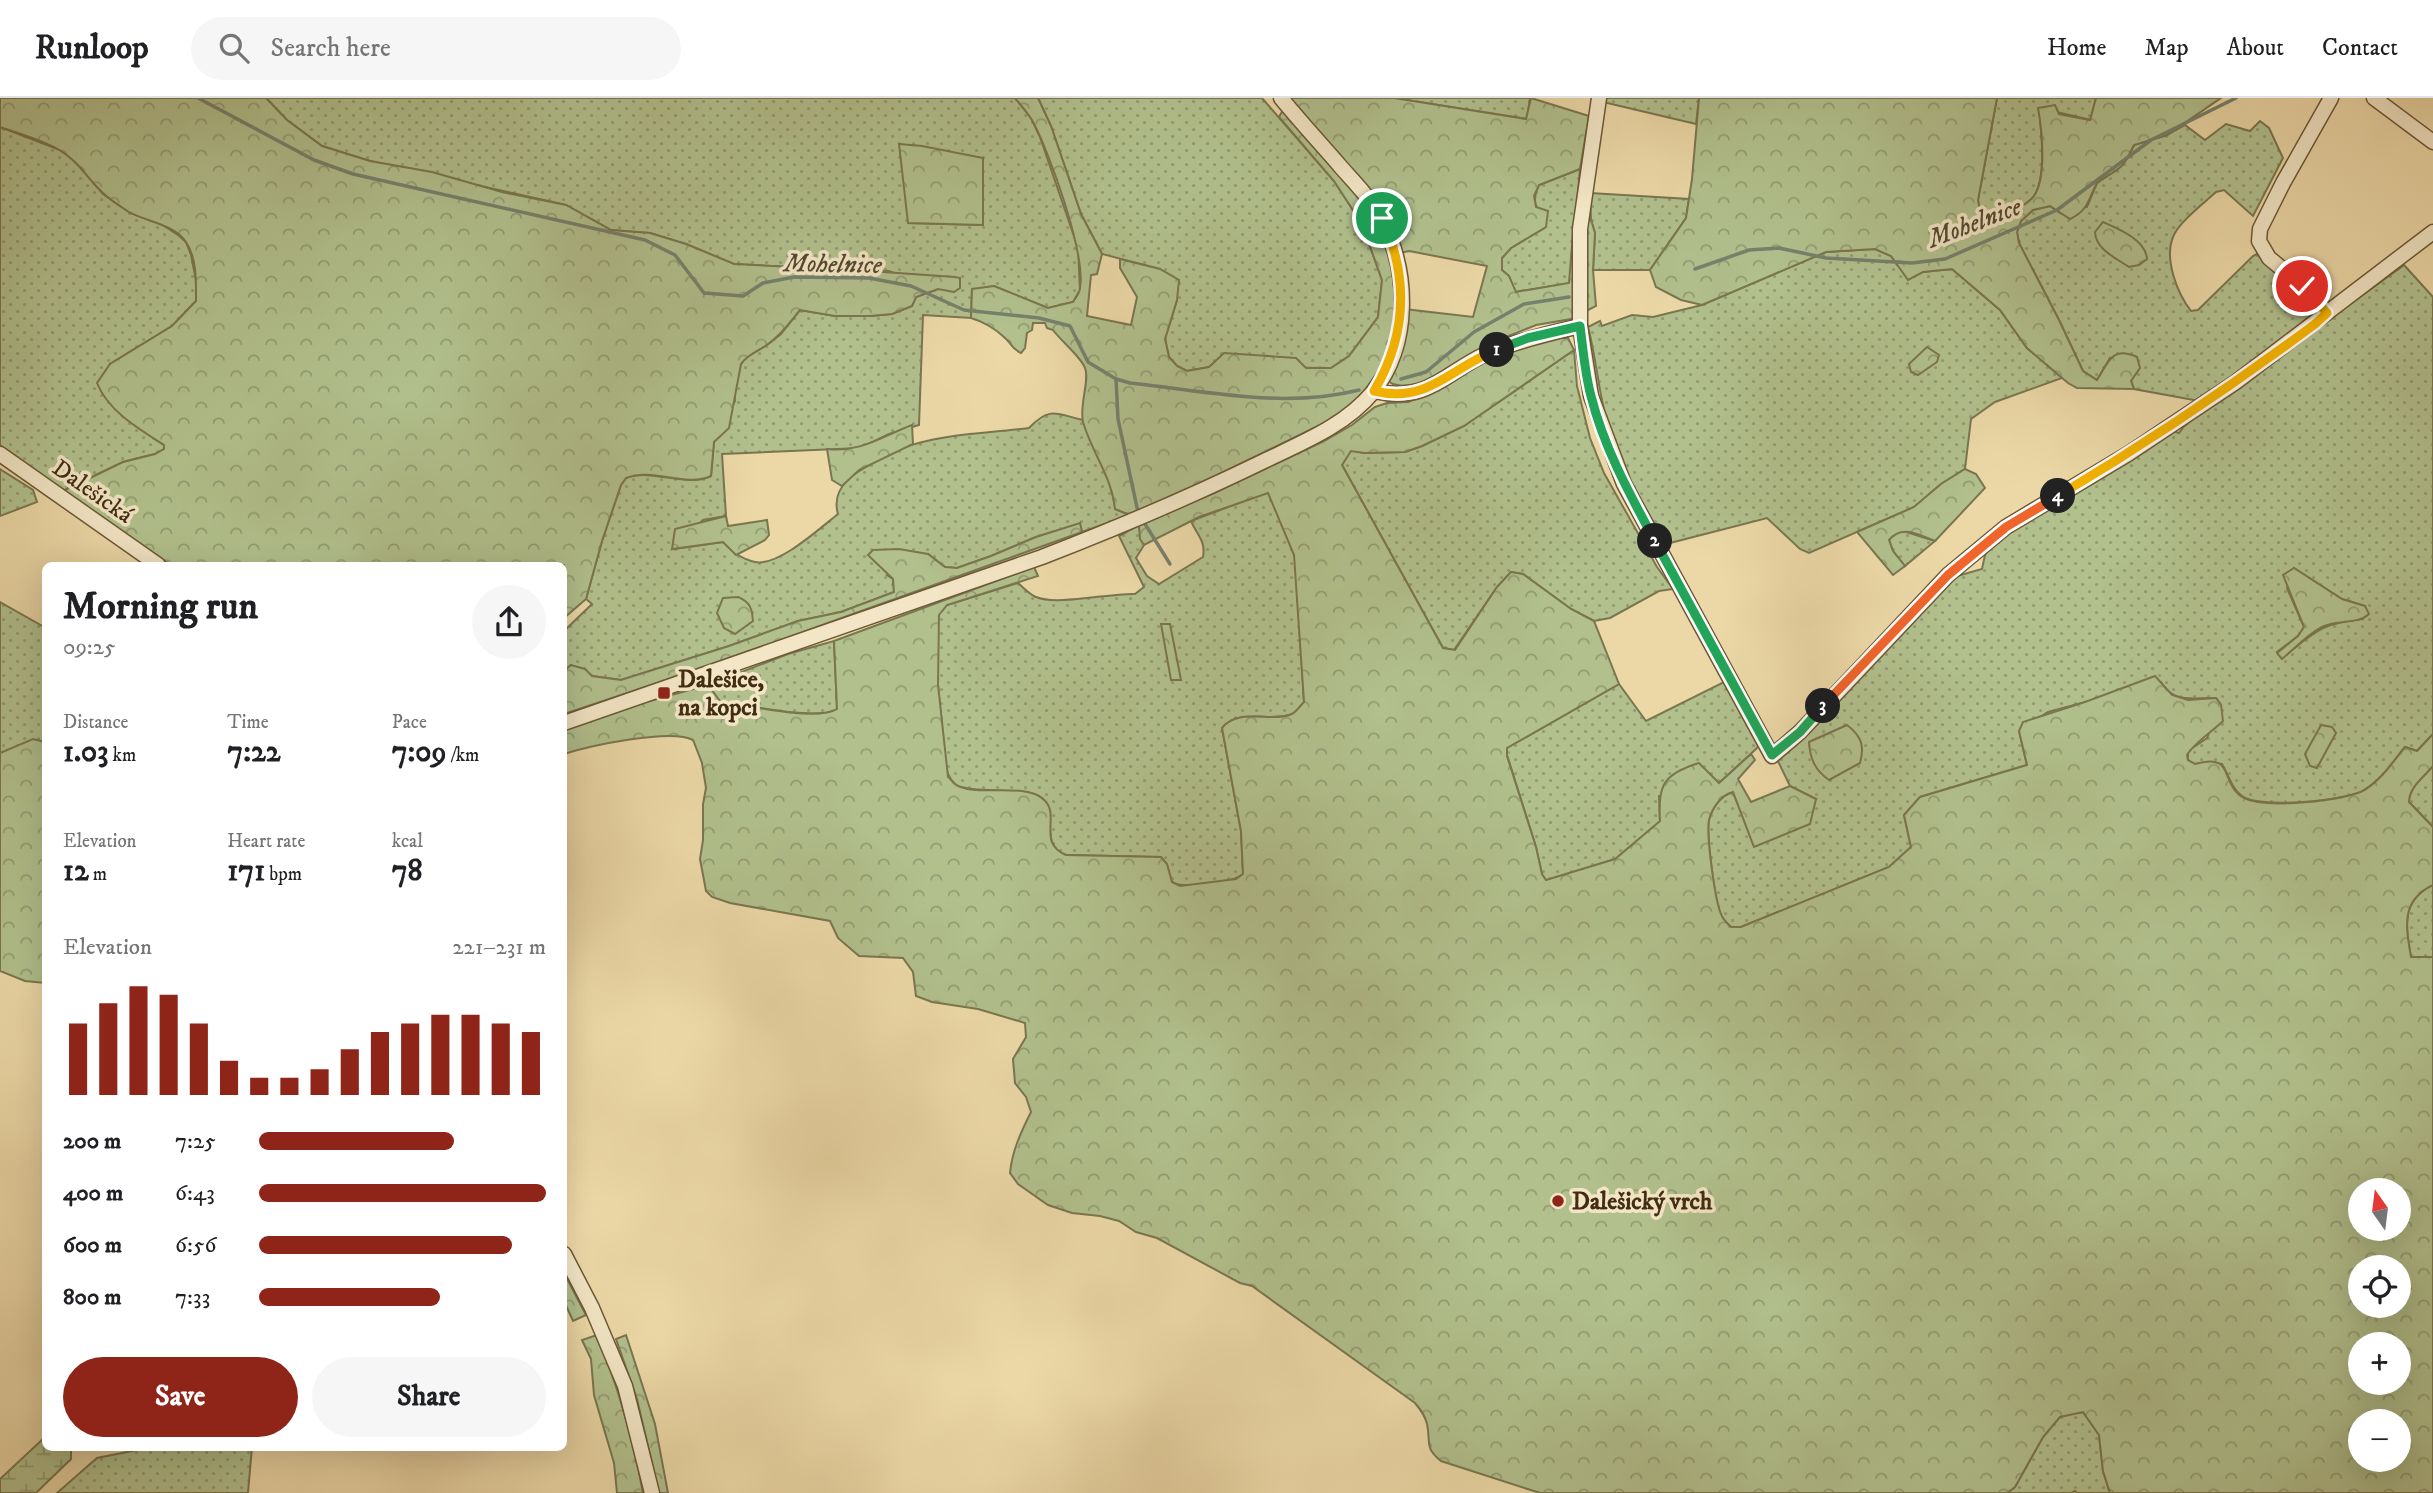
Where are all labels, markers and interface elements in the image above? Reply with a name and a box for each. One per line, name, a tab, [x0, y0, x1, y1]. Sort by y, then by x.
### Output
search box	[191, 17, 681, 80]
text: Runloop	[35, 28, 149, 69]
icon: search	[215, 29, 253, 67]
text: Search here	[271, 32, 391, 65]
text: Home	[2047, 33, 2106, 63]
text: Map	[2144, 33, 2189, 63]
text: About	[2227, 33, 2284, 63]
text: Contact	[2322, 33, 2398, 63]
pin	[1352, 188, 1412, 248]
water label: Mohelnice	[1921, 190, 2027, 257]
icon: arrive	[1363, 199, 1401, 237]
water label: Mohelnice	[782, 247, 883, 282]
pin	[2272, 256, 2332, 316]
icon: check	[2283, 267, 2321, 305]
pin: 1	[1480, 332, 1514, 368]
text: 1	[1493, 338, 1500, 361]
street label: Dalešická	[46, 453, 139, 531]
pin: 4	[2040, 478, 2076, 514]
text: 4	[2052, 484, 2063, 507]
pin: 2	[1638, 524, 1672, 558]
text: 2	[1650, 529, 1659, 552]
text: Morning run	[63, 583, 258, 631]
button: share	[472, 585, 546, 659]
text: 09:25	[63, 633, 115, 662]
place label: Dalešice, na kopci	[678, 665, 764, 723]
marker: Dalešice, na kopci	[656, 685, 672, 701]
pin: 3	[1806, 688, 1840, 724]
text: 3	[1819, 694, 1826, 717]
text: Distance	[63, 711, 128, 734]
text: Time	[227, 711, 269, 734]
text: Pace	[392, 711, 427, 734]
text: 1.03	[63, 734, 108, 771]
text: 7:22	[227, 734, 280, 771]
text: 7:09	[392, 734, 446, 771]
text: km	[108, 744, 136, 767]
text: /km	[446, 744, 479, 767]
text: Elevation	[63, 830, 137, 853]
text: Heart rate	[227, 830, 305, 853]
text: kcal	[392, 830, 423, 853]
text: 12	[63, 853, 89, 890]
text: 171	[227, 853, 265, 890]
text: 78	[392, 853, 422, 890]
text: m	[89, 863, 107, 886]
text: bpm	[265, 863, 302, 886]
text: Elevation	[63, 933, 152, 962]
text: 221–231 m	[452, 933, 546, 962]
text: 200 m	[63, 1127, 121, 1156]
text: 7:25	[175, 1127, 216, 1156]
north arrow	[2348, 1178, 2412, 1241]
map controls	[2348, 1178, 2411, 1472]
text: 400 m	[63, 1179, 123, 1208]
text: 6:43	[175, 1179, 215, 1208]
place label: Dalešický vrch	[1572, 1187, 1713, 1217]
marker: Dalešický vrch	[1550, 1193, 1566, 1209]
text: 600 m	[63, 1231, 122, 1260]
text: 6:56	[175, 1231, 216, 1260]
button: locate	[2348, 1255, 2411, 1318]
text: 800 m	[63, 1283, 121, 1312]
text: 7:33	[175, 1283, 210, 1312]
button: +	[2348, 1332, 2411, 1395]
button: Save	[63, 1357, 298, 1437]
button: Share	[312, 1357, 546, 1437]
button: −	[2348, 1409, 2411, 1472]

